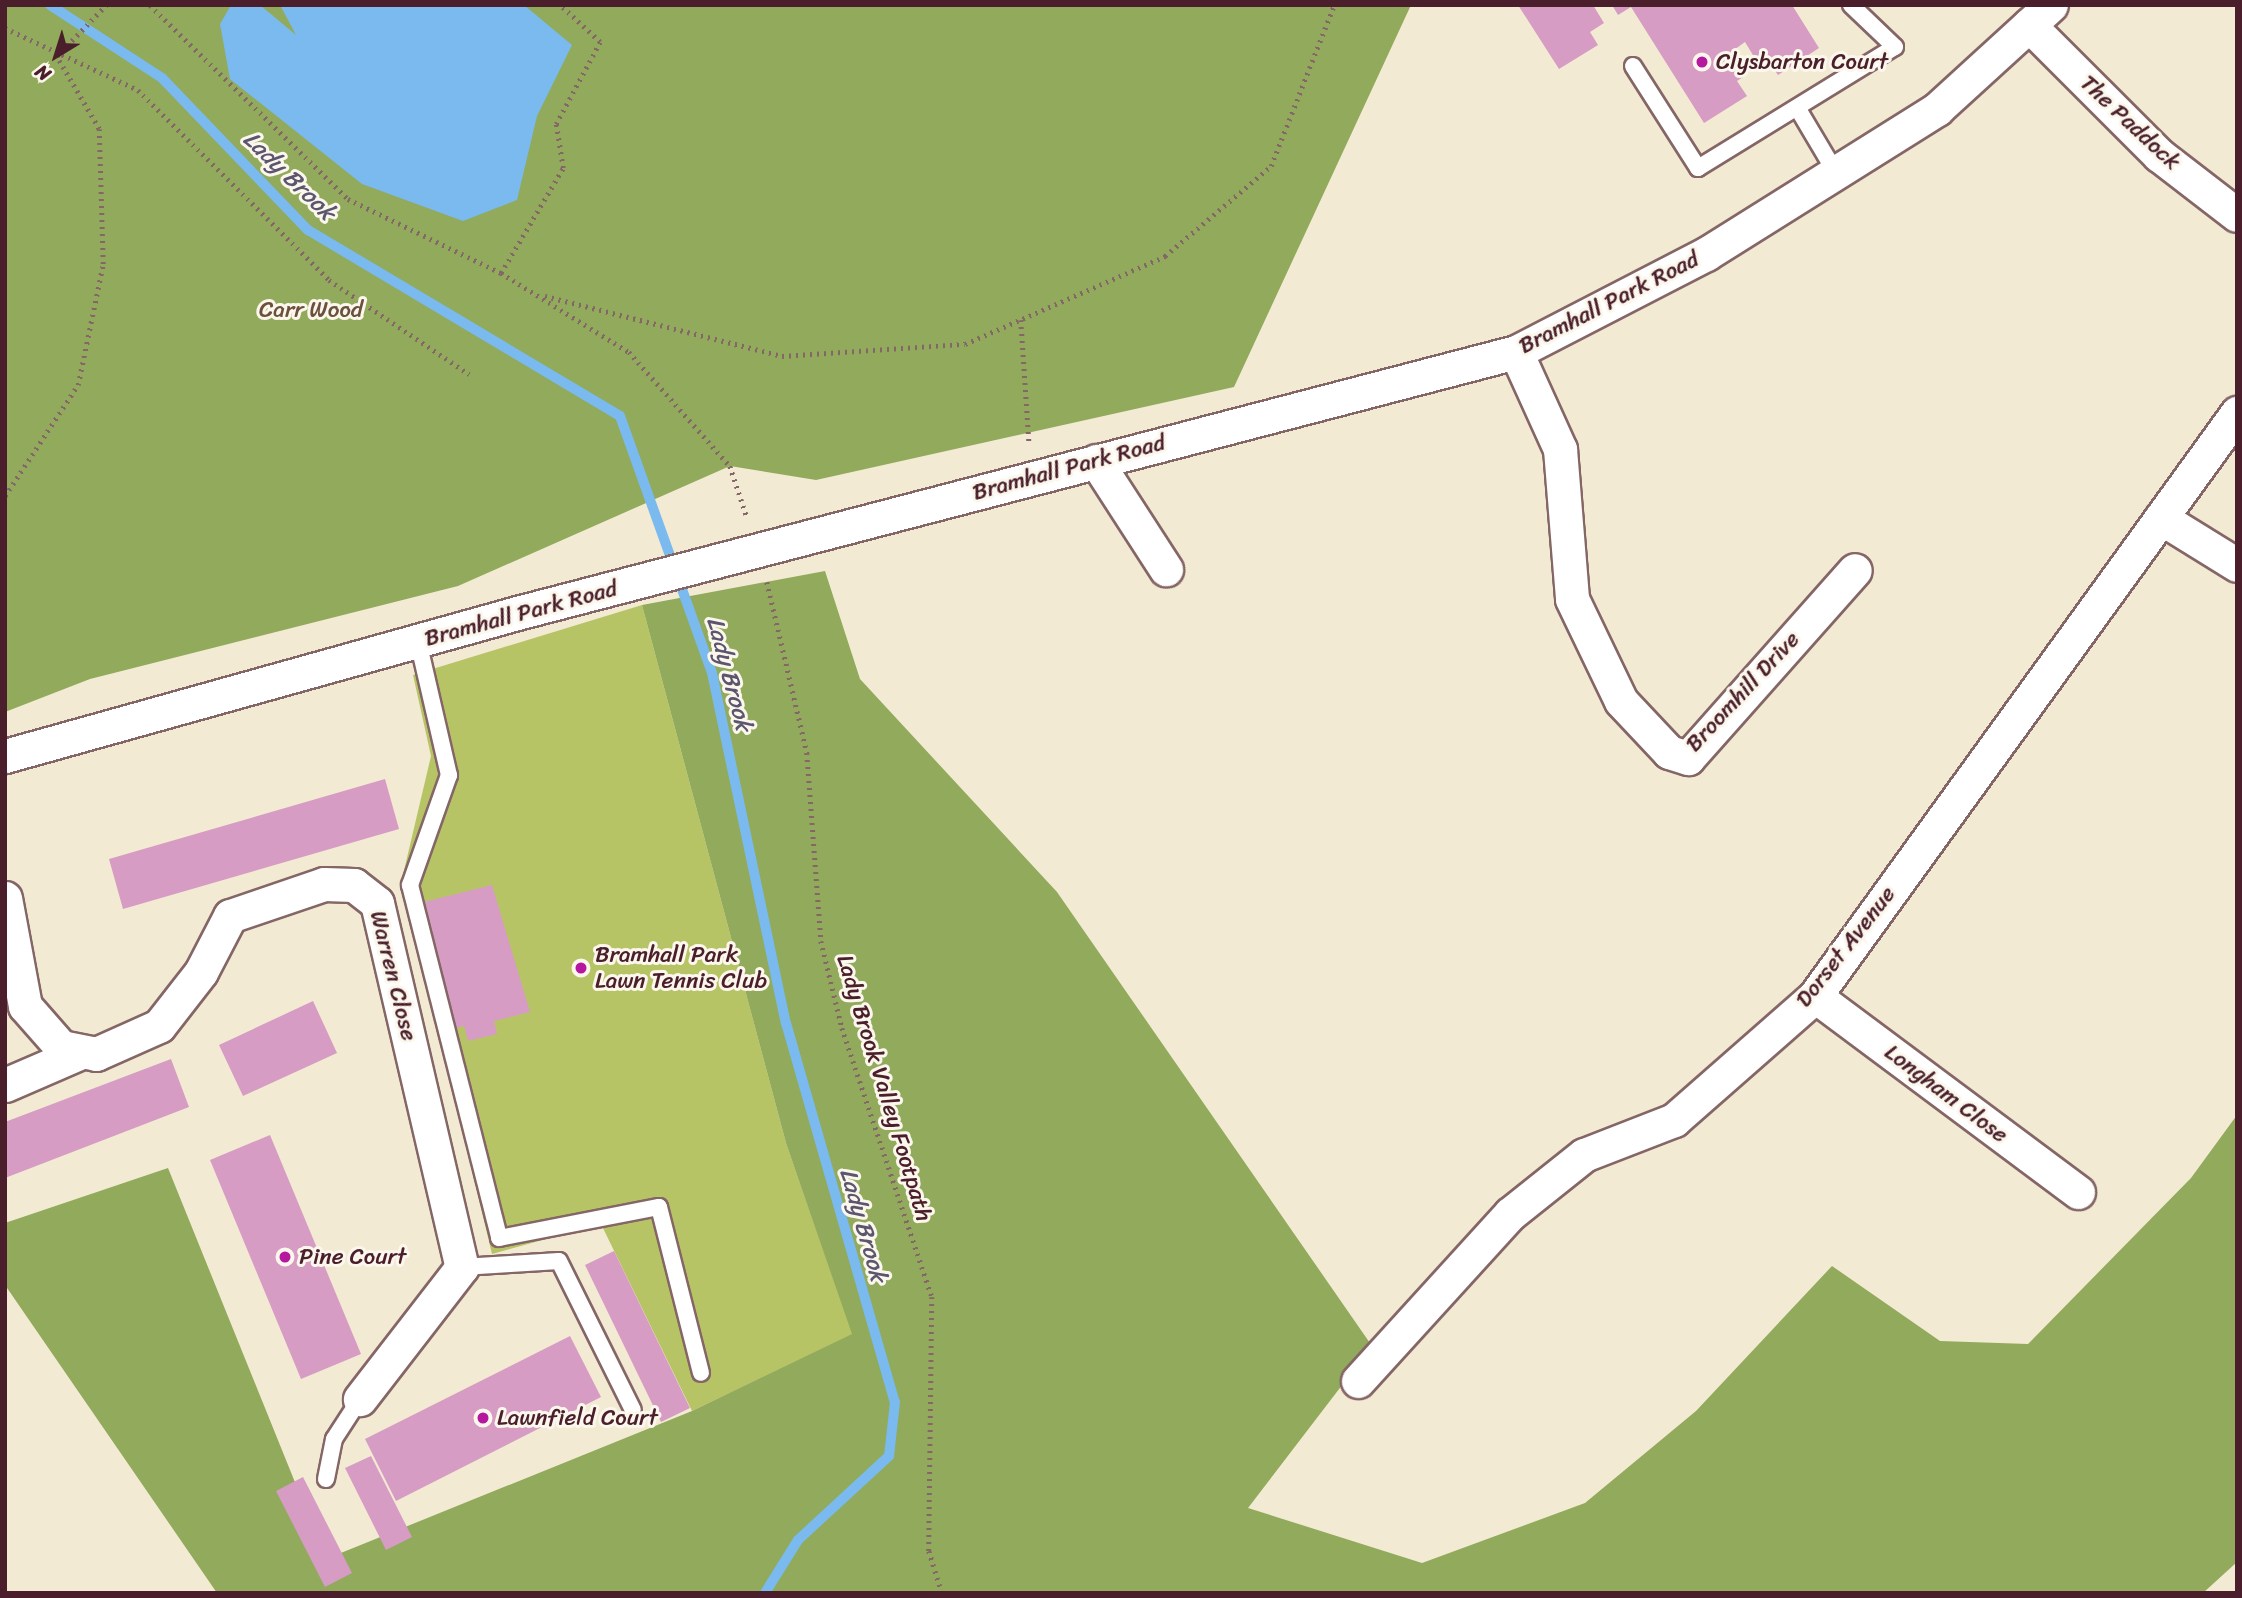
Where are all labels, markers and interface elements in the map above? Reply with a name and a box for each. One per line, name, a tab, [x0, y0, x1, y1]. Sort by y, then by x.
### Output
north arrow	[21, 21, 91, 91]
place label: Clysbarton Court	[1716, 48, 1889, 76]
marker: Clysbarton Court	[1694, 54, 1710, 70]
text: N	[27, 56, 58, 90]
street label: The Paddock	[2074, 69, 2186, 177]
water label: Lady Brook	[237, 125, 341, 227]
street label: Bramhall Park Road	[1514, 246, 1704, 360]
park label: Carr Wood	[259, 296, 363, 324]
street label: Bramhall Park Road	[970, 429, 1168, 507]
street label: Bramhall Park Road	[422, 575, 620, 653]
water label: Lady Brook	[700, 614, 758, 734]
street label: Broomhill Drive	[1680, 626, 1806, 758]
street label: Dorset Avenue	[1790, 881, 1902, 1013]
street label: Warren Close	[363, 908, 423, 1044]
place label: Bramhall Park Lawn Tennis Club	[595, 941, 766, 995]
street label: Lady Brook Valley Footpath	[831, 952, 937, 1224]
marker: Bramhall Park Lawn Tennis Club	[573, 960, 589, 976]
street label: Longham Close	[1878, 1038, 2014, 1150]
water label: Lady Brook	[833, 1165, 893, 1285]
place label: Pine Court	[299, 1243, 407, 1271]
marker: Pine Court	[277, 1249, 293, 1265]
place label: Lawnfield Court	[497, 1404, 659, 1432]
marker: Lawnfield Court	[475, 1410, 491, 1426]

